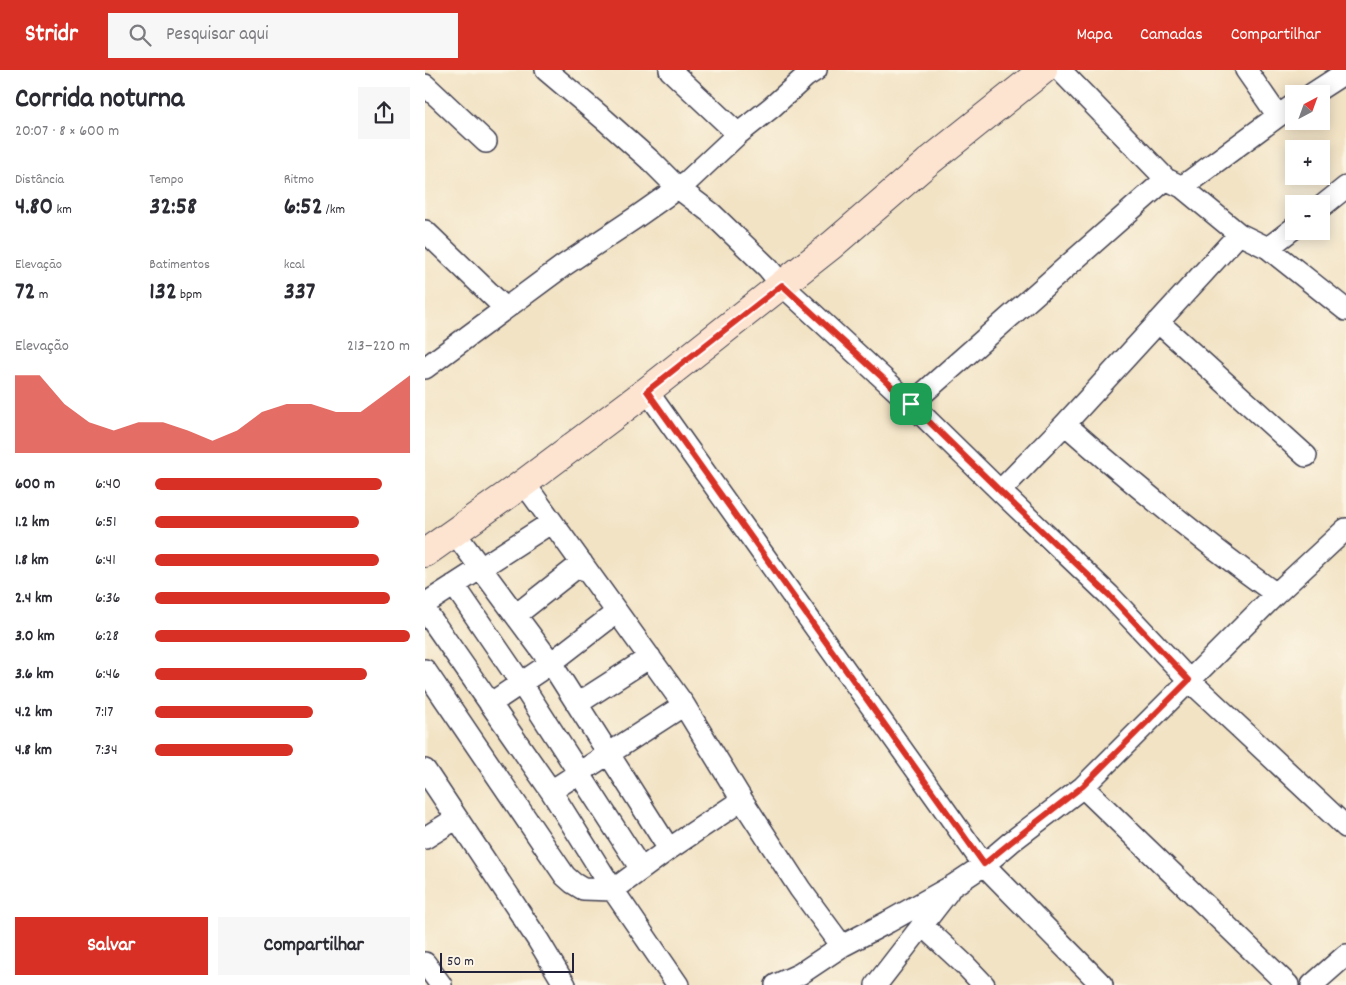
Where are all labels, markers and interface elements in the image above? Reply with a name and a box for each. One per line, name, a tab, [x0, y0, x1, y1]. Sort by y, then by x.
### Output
search box	[108, 13, 458, 58]
text: Stridr	[25, 18, 78, 52]
icon: search	[126, 21, 154, 49]
text: Pesquisar aqui	[166, 22, 268, 49]
text: Mapa	[1076, 23, 1112, 48]
text: Camadas	[1140, 23, 1203, 48]
text: Compartilhar	[1231, 23, 1321, 48]
text: Corrida noturna	[15, 81, 184, 121]
north arrow	[1285, 85, 1330, 130]
map controls	[1285, 85, 1330, 240]
button: share	[358, 87, 410, 139]
text: 20:07 · 8 × 600 m	[15, 120, 119, 143]
button: +	[1285, 140, 1330, 185]
text: Distância	[15, 170, 64, 190]
text: Tempo	[149, 170, 183, 190]
text: Ritmo	[284, 170, 314, 190]
text: 4.80	[15, 190, 53, 226]
text: 32:58	[149, 190, 197, 226]
text: 6:52	[284, 190, 323, 226]
button: −	[1285, 195, 1330, 240]
text: km	[53, 200, 72, 220]
text: /km	[323, 200, 345, 220]
text: Elevação	[15, 255, 62, 275]
text: Batimentos	[149, 255, 210, 275]
text: kcal	[284, 255, 305, 275]
text: 72	[15, 275, 36, 311]
text: 132	[149, 275, 177, 311]
text: 337	[284, 275, 315, 311]
text: m	[36, 285, 48, 305]
text: bpm	[177, 285, 202, 305]
text: Elevação	[15, 335, 69, 358]
text: 213–220 m	[347, 335, 410, 358]
pin	[890, 383, 932, 425]
icon: arrive	[897, 390, 925, 418]
text: 600 m	[15, 473, 55, 496]
text: 6:40	[95, 473, 121, 496]
text: 1.2 km	[15, 511, 49, 534]
text: 6:51	[95, 511, 116, 534]
text: 1.8 km	[15, 549, 49, 572]
text: 6:41	[95, 549, 116, 572]
text: 2.4 km	[15, 587, 53, 610]
text: 6:36	[95, 587, 120, 610]
text: 3.0 km	[15, 625, 55, 648]
text: 6:28	[95, 625, 119, 648]
text: 3.6 km	[15, 663, 54, 686]
text: 6:46	[95, 663, 120, 686]
text: 4.2 km	[15, 701, 53, 724]
text: 7:17	[95, 701, 113, 724]
text: 4.8 km	[15, 739, 52, 762]
text: 7:34	[95, 739, 118, 762]
button: Salvar	[15, 917, 208, 975]
button: Compartilhar	[218, 917, 410, 975]
scale bar	[440, 950, 574, 973]
text: 50 m	[447, 952, 474, 972]

